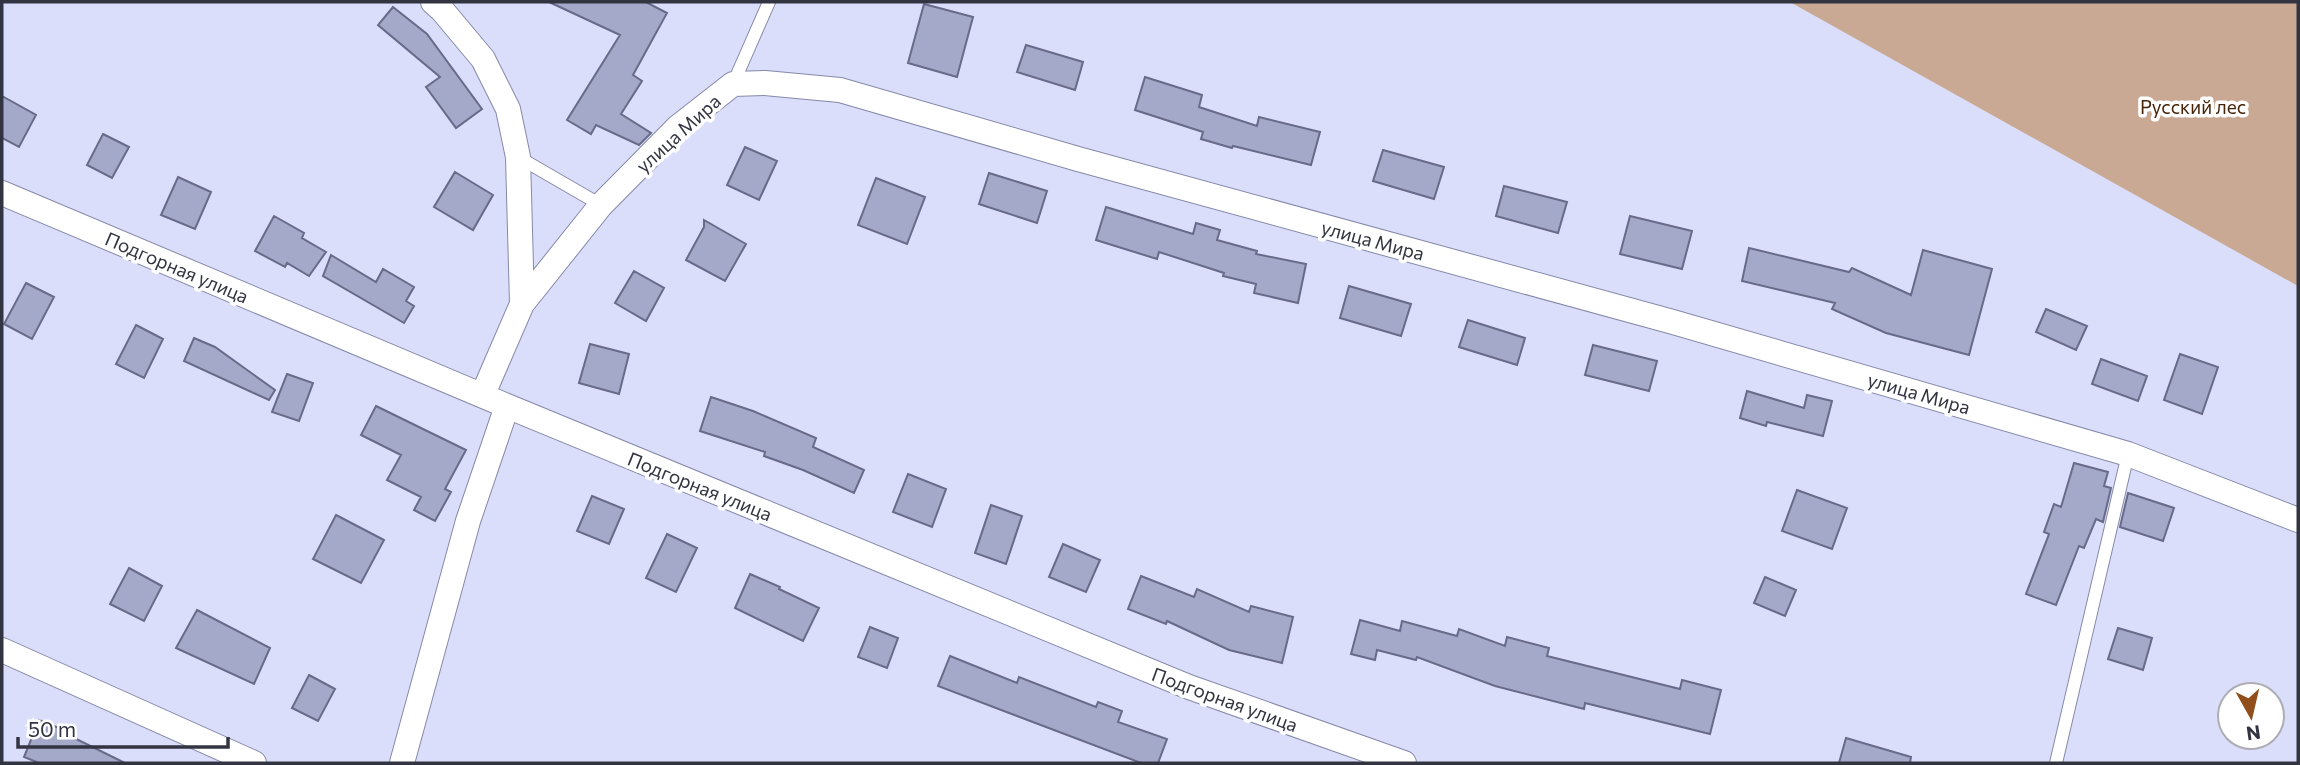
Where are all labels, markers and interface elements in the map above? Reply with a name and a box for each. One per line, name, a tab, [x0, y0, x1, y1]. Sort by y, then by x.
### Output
street label: улица Мира	[631, 89, 725, 177]
park label: Русский лес	[2140, 95, 2246, 118]
street label: улица Мира	[1319, 215, 1427, 265]
street label: Подгорная улица	[102, 226, 252, 308]
street label: улица Мира	[1865, 367, 1973, 419]
street label: Подгорная улица	[625, 447, 775, 525]
street label: Подгорная улица	[1149, 662, 1301, 736]
north arrow	[2216, 681, 2286, 751]
scale bar	[18, 706, 228, 750]
text: 50 m	[28, 716, 76, 741]
text: N	[2245, 721, 2262, 746]

